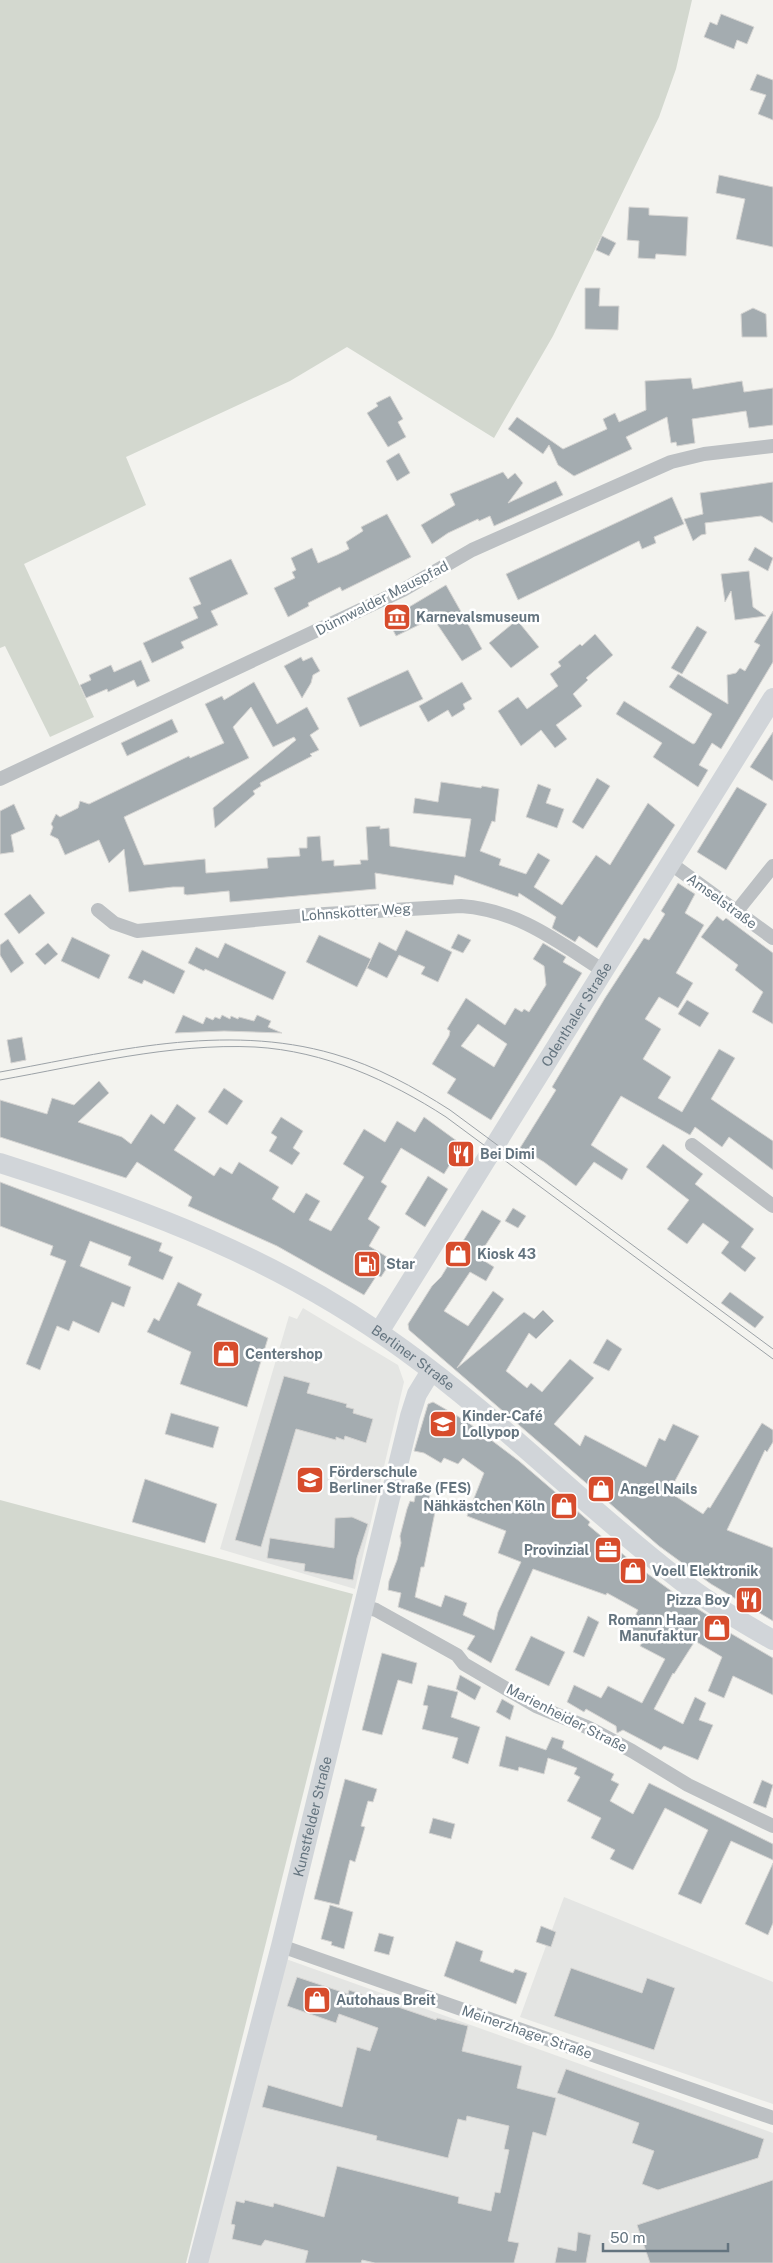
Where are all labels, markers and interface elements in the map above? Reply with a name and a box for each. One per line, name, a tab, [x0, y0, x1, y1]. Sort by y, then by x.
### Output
street label: Dünnwalder Mauspfad	[313, 558, 451, 638]
museum icon: Karnevalsmuseum	[382, 602, 412, 632]
place label: Karnevalsmuseum	[416, 609, 540, 625]
street label: Amselstraße	[684, 870, 760, 932]
street label: Lohnskotter Weg	[301, 900, 412, 924]
street label: Odenthaler Straße	[538, 959, 615, 1070]
restaurant icon: Bei Dimi	[446, 1139, 476, 1169]
place label: Bei Dimi	[480, 1146, 535, 1162]
shop icon: Kiosk 43	[443, 1239, 473, 1269]
place label: Kiosk 43	[477, 1246, 536, 1262]
fuel station icon: Star	[352, 1249, 382, 1279]
place label: Star	[386, 1256, 415, 1272]
street label: Berliner Straße	[368, 1322, 458, 1394]
shop icon: Centershop	[211, 1339, 241, 1369]
place label: Centershop	[245, 1346, 323, 1362]
place label: Kinder-Café Lollypop	[462, 1408, 543, 1440]
school or university icon: Kinder-Café Lollypop	[428, 1409, 458, 1439]
place label: Förderschule Berliner Straße (FES)	[329, 1464, 472, 1496]
school or university icon: Förderschule Berliner Straße (FES)	[295, 1465, 325, 1495]
shop icon: Angel Nails	[586, 1474, 616, 1504]
place label: Angel Nails	[620, 1481, 697, 1497]
shop icon: Nähkästchen Köln	[549, 1491, 579, 1521]
place label: Nähkästchen Köln	[423, 1498, 545, 1514]
office icon: Provinzial	[593, 1535, 623, 1565]
place label: Provinzial	[524, 1542, 589, 1558]
shop icon: Voell Elektronik	[618, 1556, 648, 1586]
place label: Voell Elektronik	[652, 1563, 758, 1579]
restaurant icon: Pizza Boy	[734, 1585, 764, 1615]
place label: Pizza Boy	[666, 1592, 730, 1608]
place label: Romann Haar Manufaktur	[608, 1612, 698, 1644]
shop icon: Romann Haar Manufaktur	[702, 1613, 732, 1643]
street label: Marienheider Straße	[504, 1681, 630, 1755]
street label: Kunstfelder Straße	[290, 1755, 335, 1878]
shop icon: Autohaus Breit	[302, 1985, 332, 2015]
place label: Autohaus Breit	[336, 1992, 436, 2008]
street label: Meinerzhager Straße	[460, 2002, 594, 2062]
scale bar	[603, 2220, 728, 2252]
text: 50 m	[610, 2229, 645, 2246]

